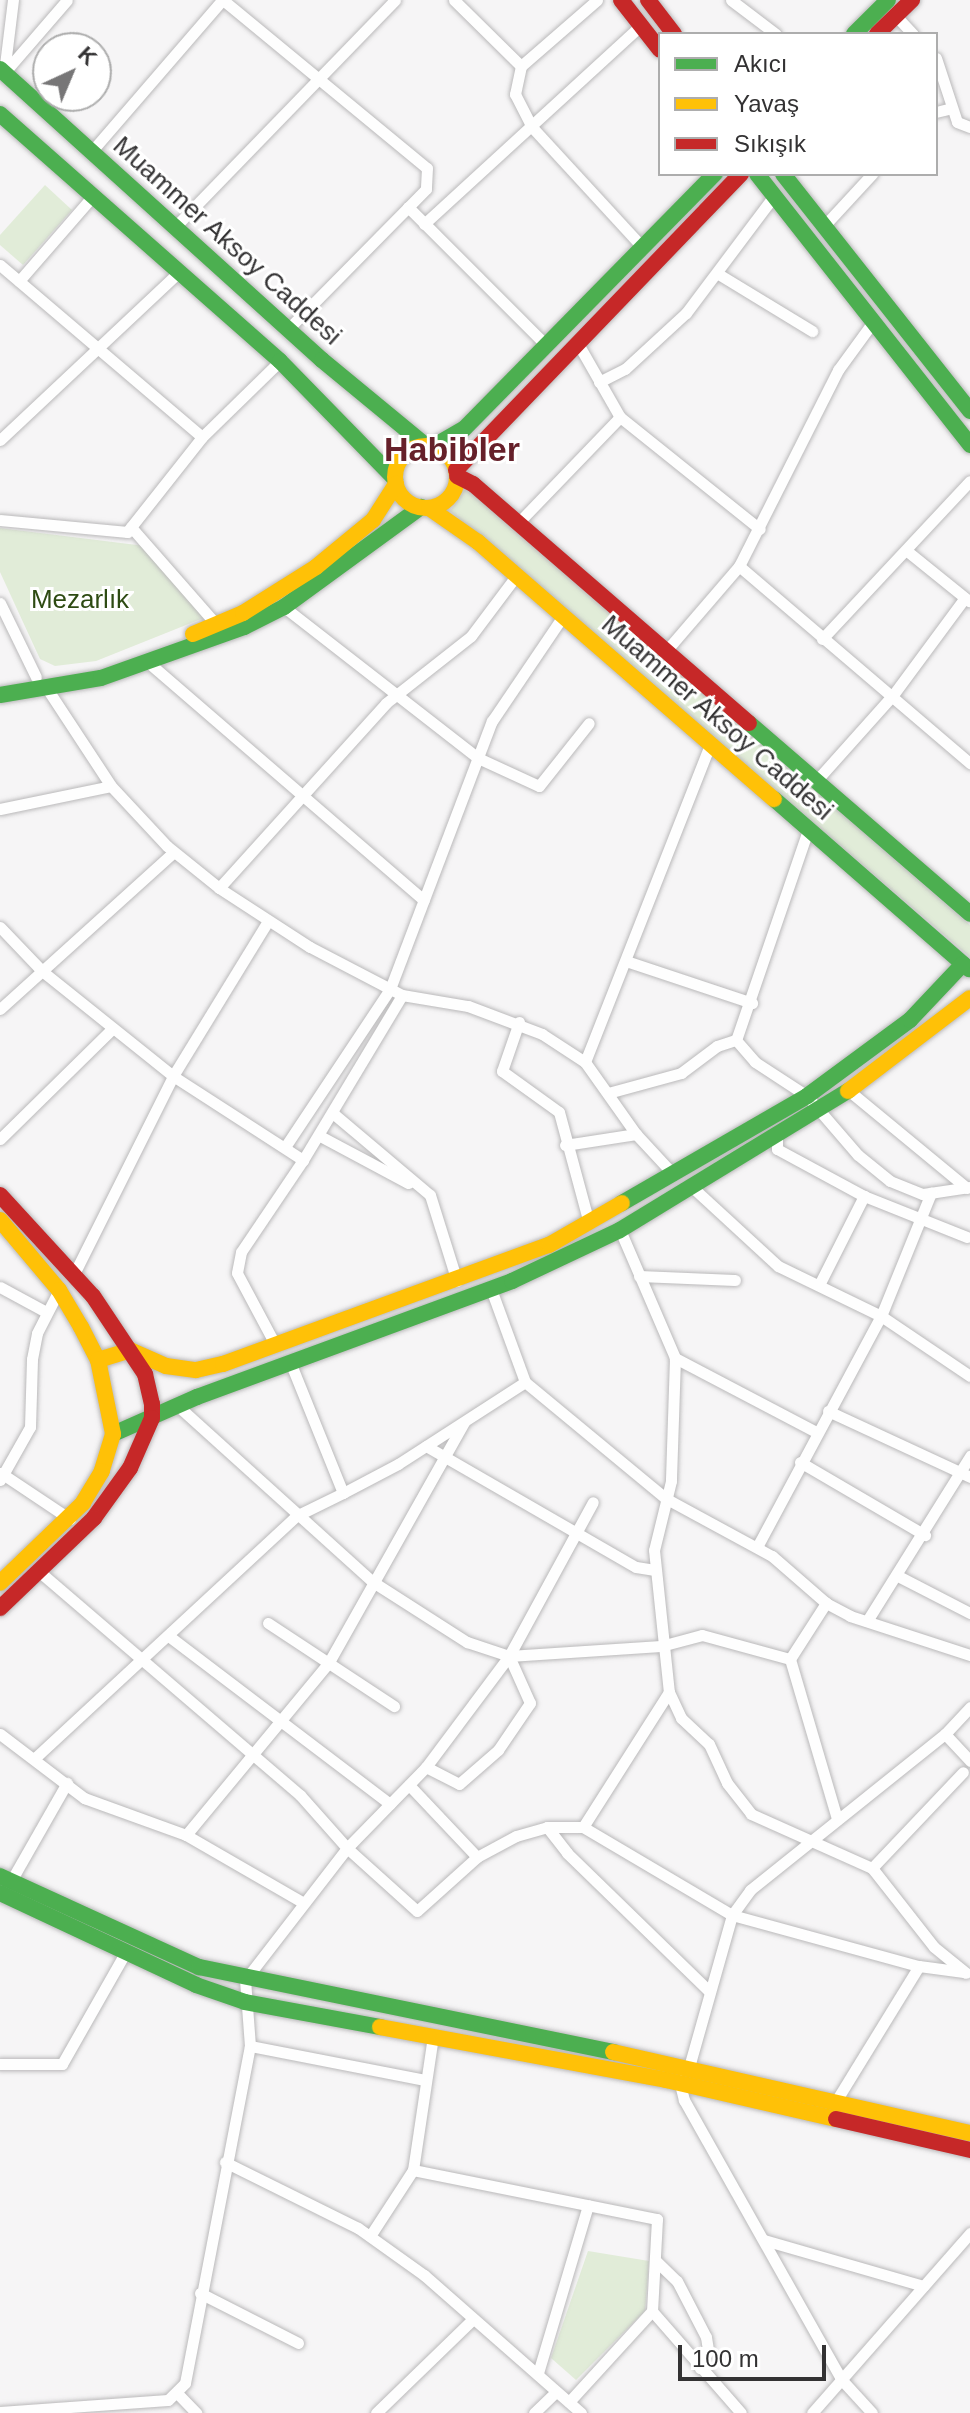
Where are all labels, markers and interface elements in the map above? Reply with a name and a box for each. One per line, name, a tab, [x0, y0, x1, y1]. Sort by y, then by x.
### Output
north arrow	[32, 32, 112, 112]
legend	[658, 32, 938, 176]
text: K	[73, 41, 102, 70]
text: Akıcı	[734, 50, 787, 77]
text: Yavaş	[734, 90, 799, 117]
street label: Muammer Aksoy Caddesi	[106, 130, 348, 352]
text: Sıkışık	[734, 130, 806, 157]
district label: Habibler	[384, 430, 520, 470]
park label: Mezarlık	[31, 584, 129, 616]
street label: Muammer Aksoy Caddesi	[594, 609, 840, 827]
scale bar	[682, 2329, 830, 2379]
text: 100 m	[692, 2345, 759, 2372]

